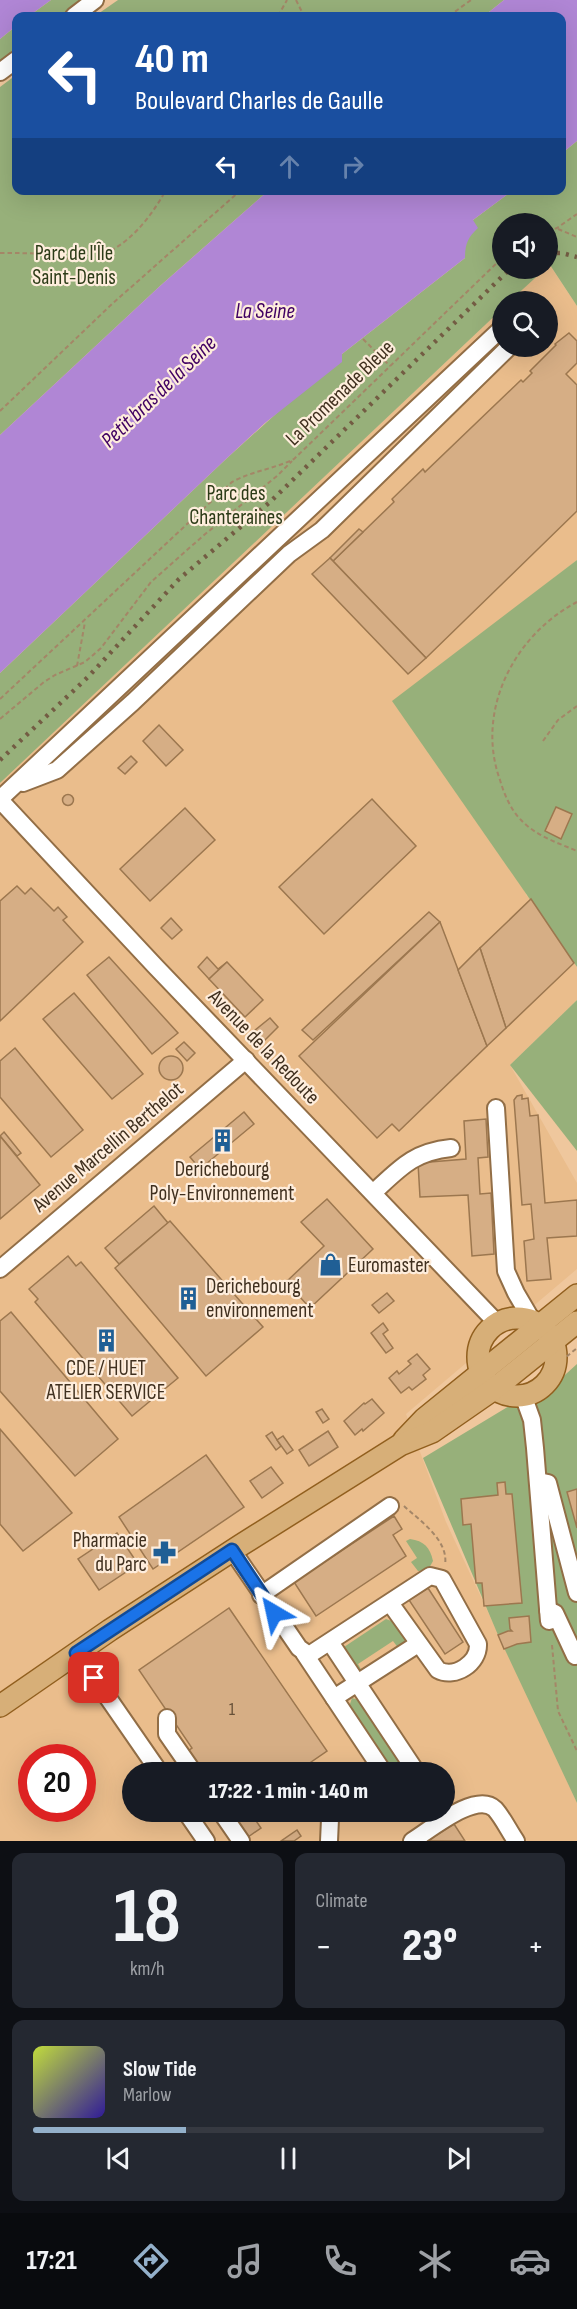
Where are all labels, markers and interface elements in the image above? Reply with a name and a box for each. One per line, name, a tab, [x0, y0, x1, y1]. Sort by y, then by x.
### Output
text: 40 m	[135, 34, 209, 85]
icon: left	[36, 36, 114, 114]
text: Boulevard Charles de Gaulle	[135, 85, 383, 117]
icon: left	[210, 150, 243, 183]
icon: ahead	[273, 150, 306, 183]
icon: right	[336, 150, 369, 183]
map controls	[492, 213, 558, 357]
button: sound	[492, 213, 558, 279]
park label: Parc de l'Île Saint-Denis	[32, 241, 116, 290]
button: search	[492, 291, 558, 357]
water label: La Seine	[235, 298, 295, 325]
water label: Petit bras de la Seine	[96, 330, 223, 454]
street label: La Promenade Bleue	[281, 335, 399, 451]
park label: Parc des Chanteraines	[189, 481, 283, 530]
street label: Avenue de la Redoute	[202, 984, 325, 1109]
street label: Avenue Marcellin Berthelot	[27, 1077, 188, 1218]
building icon: Derichebourg Poly-Environnement	[209, 1128, 235, 1154]
place label: Derichebourg Poly-Environnement	[150, 1157, 294, 1206]
shop icon: Euromaster	[317, 1252, 343, 1278]
place label: Euromaster	[348, 1253, 430, 1278]
place label: Derichebourg environnement	[206, 1274, 314, 1323]
building icon: Derichebourg environnement	[175, 1285, 201, 1311]
building icon: CDE / HUET ATELIER SERVICE	[93, 1327, 119, 1353]
place label: CDE / HUET ATELIER SERVICE	[46, 1356, 165, 1405]
place label: Pharmacie du Parc	[73, 1528, 147, 1577]
pharmacy icon: Pharmacie du Parc	[152, 1539, 178, 1565]
position arrow	[242, 1581, 306, 1645]
pin	[68, 1652, 119, 1703]
icon: arrive	[77, 1661, 110, 1694]
house number: 1	[229, 1699, 236, 1720]
speed limit sign: 20	[18, 1744, 96, 1822]
text: 17:22 · 1 min · 140 m	[209, 1778, 368, 1805]
text: 18	[114, 1871, 181, 1964]
text: Climate	[316, 1889, 368, 1913]
text: 23°	[402, 1919, 457, 1974]
text: −	[316, 1927, 332, 1967]
text: +	[528, 1927, 544, 1967]
text: km/h	[130, 1957, 165, 1981]
text: Slow Tide	[123, 2056, 197, 2083]
text: Marlow	[123, 2083, 171, 2107]
icon: previous	[102, 2142, 135, 2175]
icon: pause	[272, 2142, 305, 2175]
icon: next	[442, 2142, 475, 2175]
icon: directions	[130, 2240, 172, 2282]
icon: music	[224, 2240, 266, 2282]
icon: phone	[319, 2240, 361, 2282]
icon: climate	[414, 2240, 456, 2282]
icon: car	[509, 2240, 551, 2282]
text: 17:21	[26, 2245, 77, 2277]

